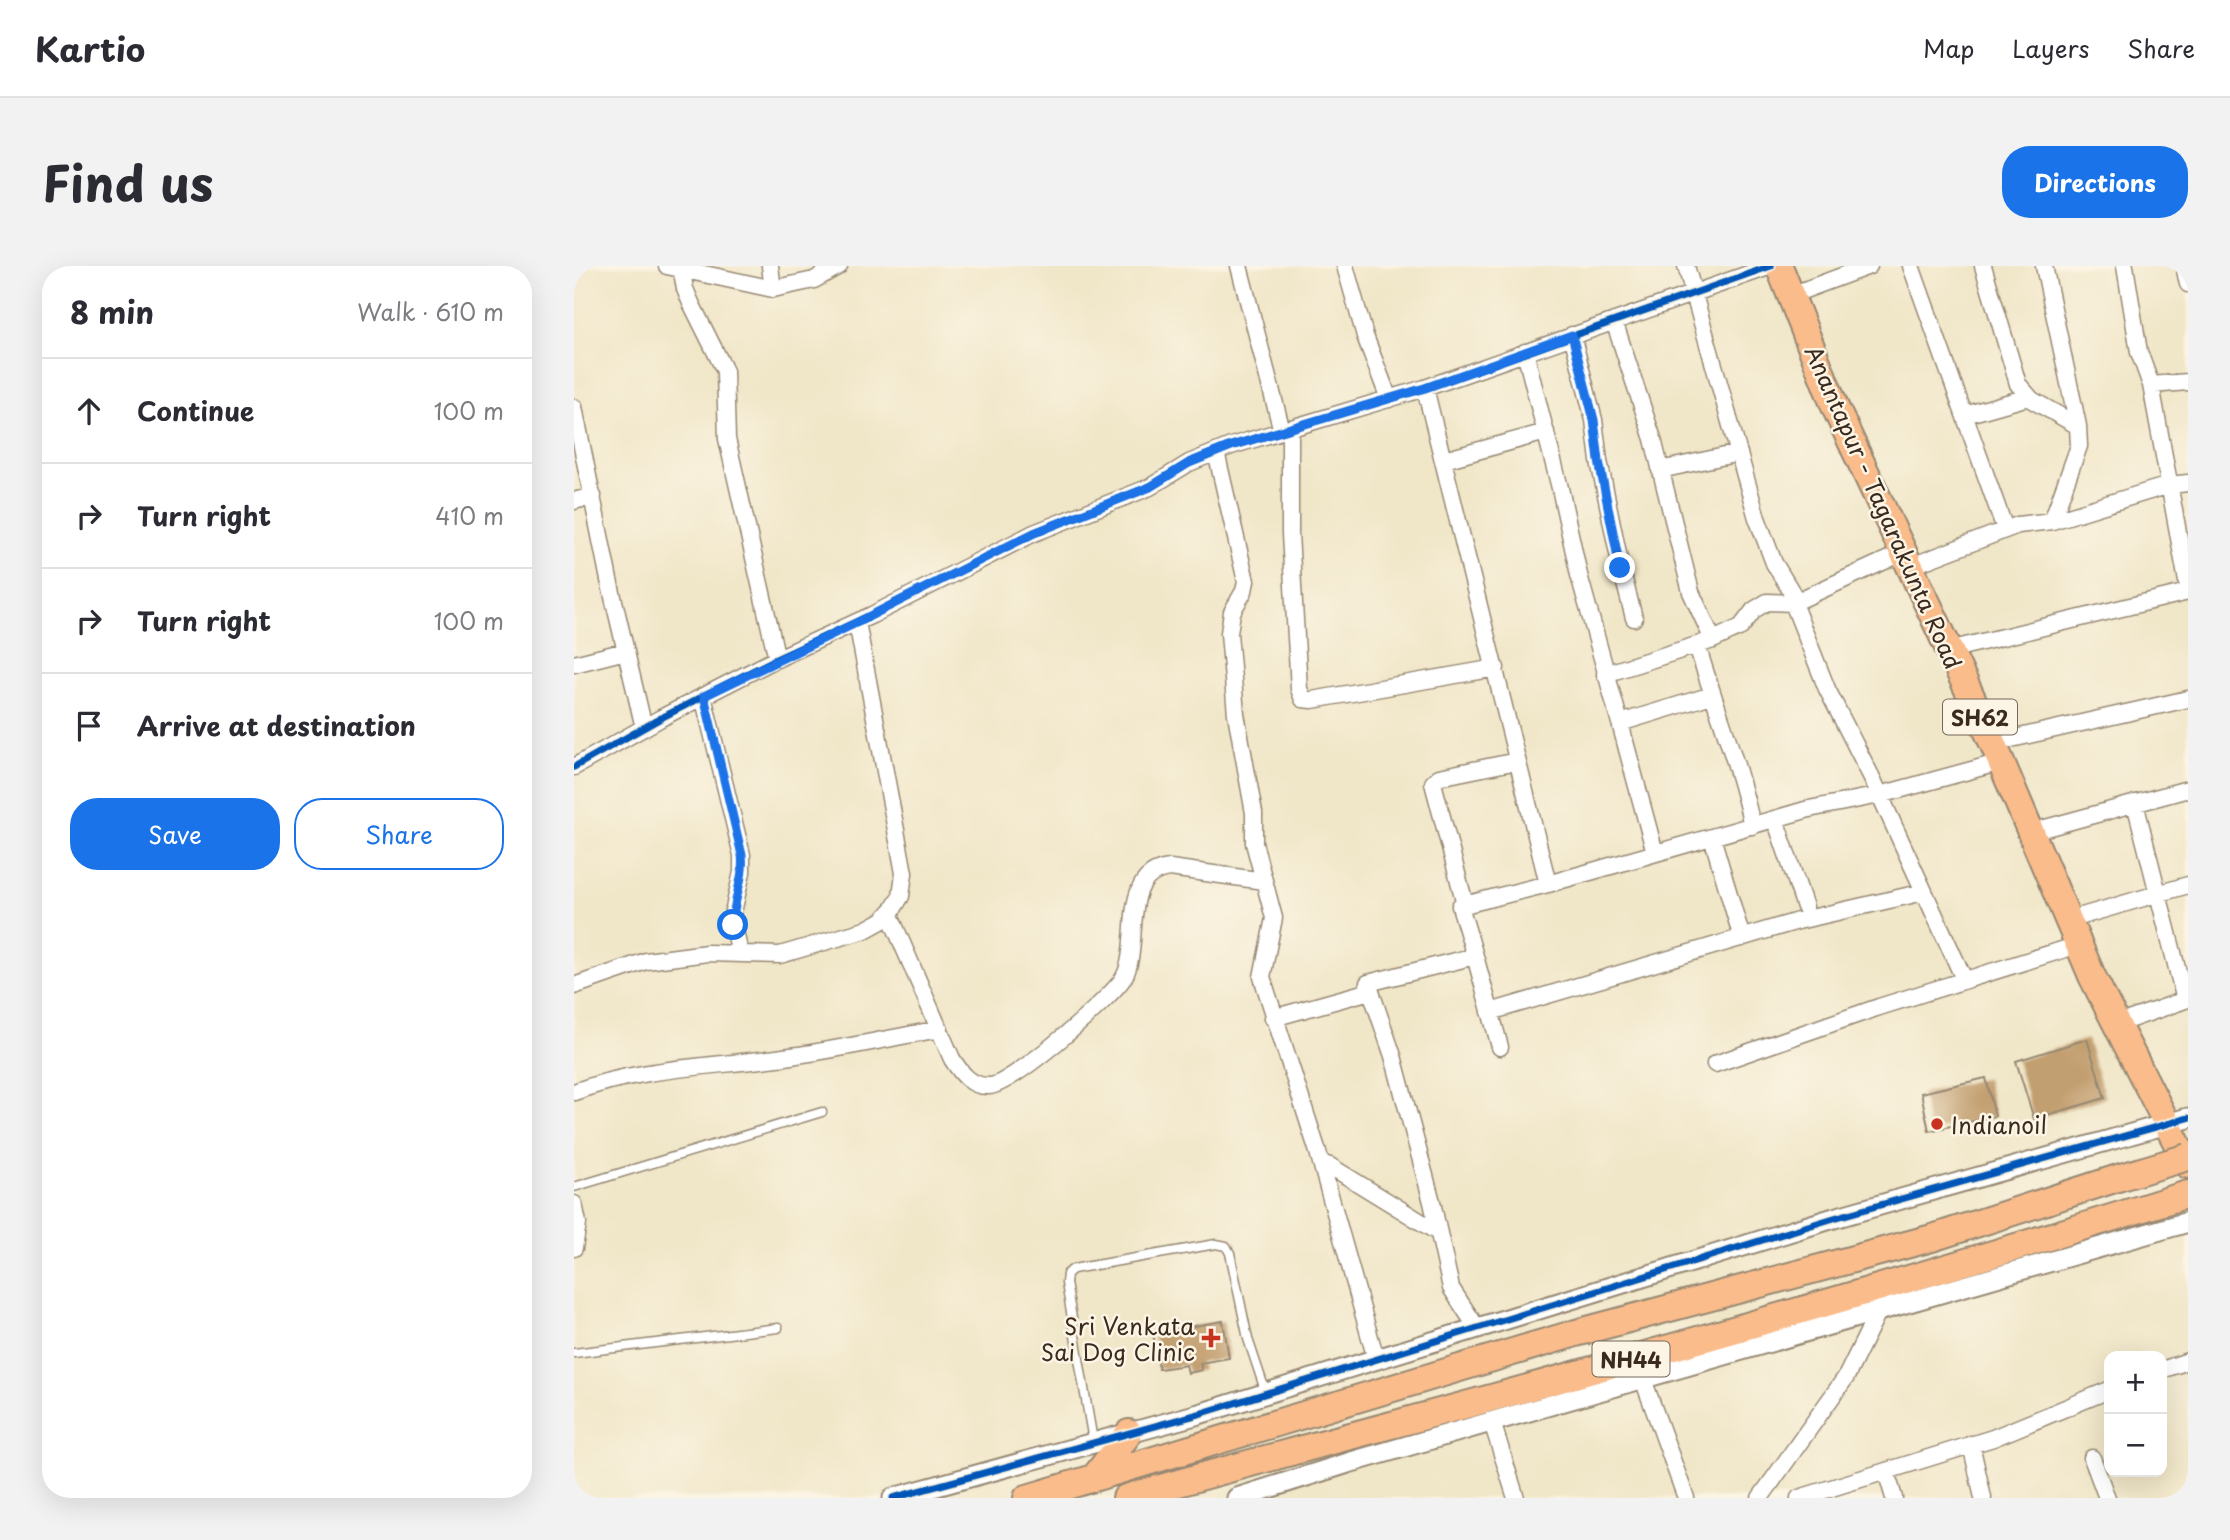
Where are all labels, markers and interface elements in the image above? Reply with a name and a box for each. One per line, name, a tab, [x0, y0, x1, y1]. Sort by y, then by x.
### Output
text: Kartio	[35, 23, 145, 73]
text: Map	[1923, 30, 1974, 66]
text: Layers	[2012, 30, 2089, 66]
text: Share	[2127, 30, 2195, 66]
text: Find us	[42, 145, 213, 219]
button: Directions	[2002, 146, 2188, 218]
text: 8 min	[70, 289, 154, 334]
text: Walk · 610 m	[357, 294, 504, 329]
street label: Anantapur - Tagarakunta Road	[1797, 340, 1971, 674]
text: Continue	[137, 391, 254, 430]
icon: ahead	[70, 392, 108, 430]
text: 100 m	[434, 393, 504, 428]
text: Turn right	[137, 496, 271, 535]
icon: right	[70, 497, 108, 535]
text: 410 m	[435, 498, 504, 533]
route end	[1604, 552, 1635, 583]
text: Turn right	[137, 601, 271, 640]
icon: right	[70, 602, 108, 640]
text: 100 m	[434, 603, 504, 638]
road number: SH62	[1943, 700, 2017, 734]
text: Arrive at destination	[137, 706, 416, 745]
icon: arrive	[70, 707, 108, 745]
button: Save	[70, 798, 280, 870]
button: Share	[294, 798, 504, 870]
route start	[717, 909, 748, 940]
place label: Indianoil	[1951, 1107, 2047, 1142]
marker: Indianoil	[1929, 1116, 1945, 1132]
place label: Sri Venkata Sai Dog Clinic	[1041, 1308, 1195, 1369]
marker: Sri Venkata Sai Dog Clinic	[1201, 1328, 1221, 1348]
road number: NH44	[1592, 1342, 1670, 1376]
map controls	[2104, 1351, 2167, 1477]
button: +	[2104, 1351, 2167, 1414]
button: −	[2104, 1414, 2167, 1477]

